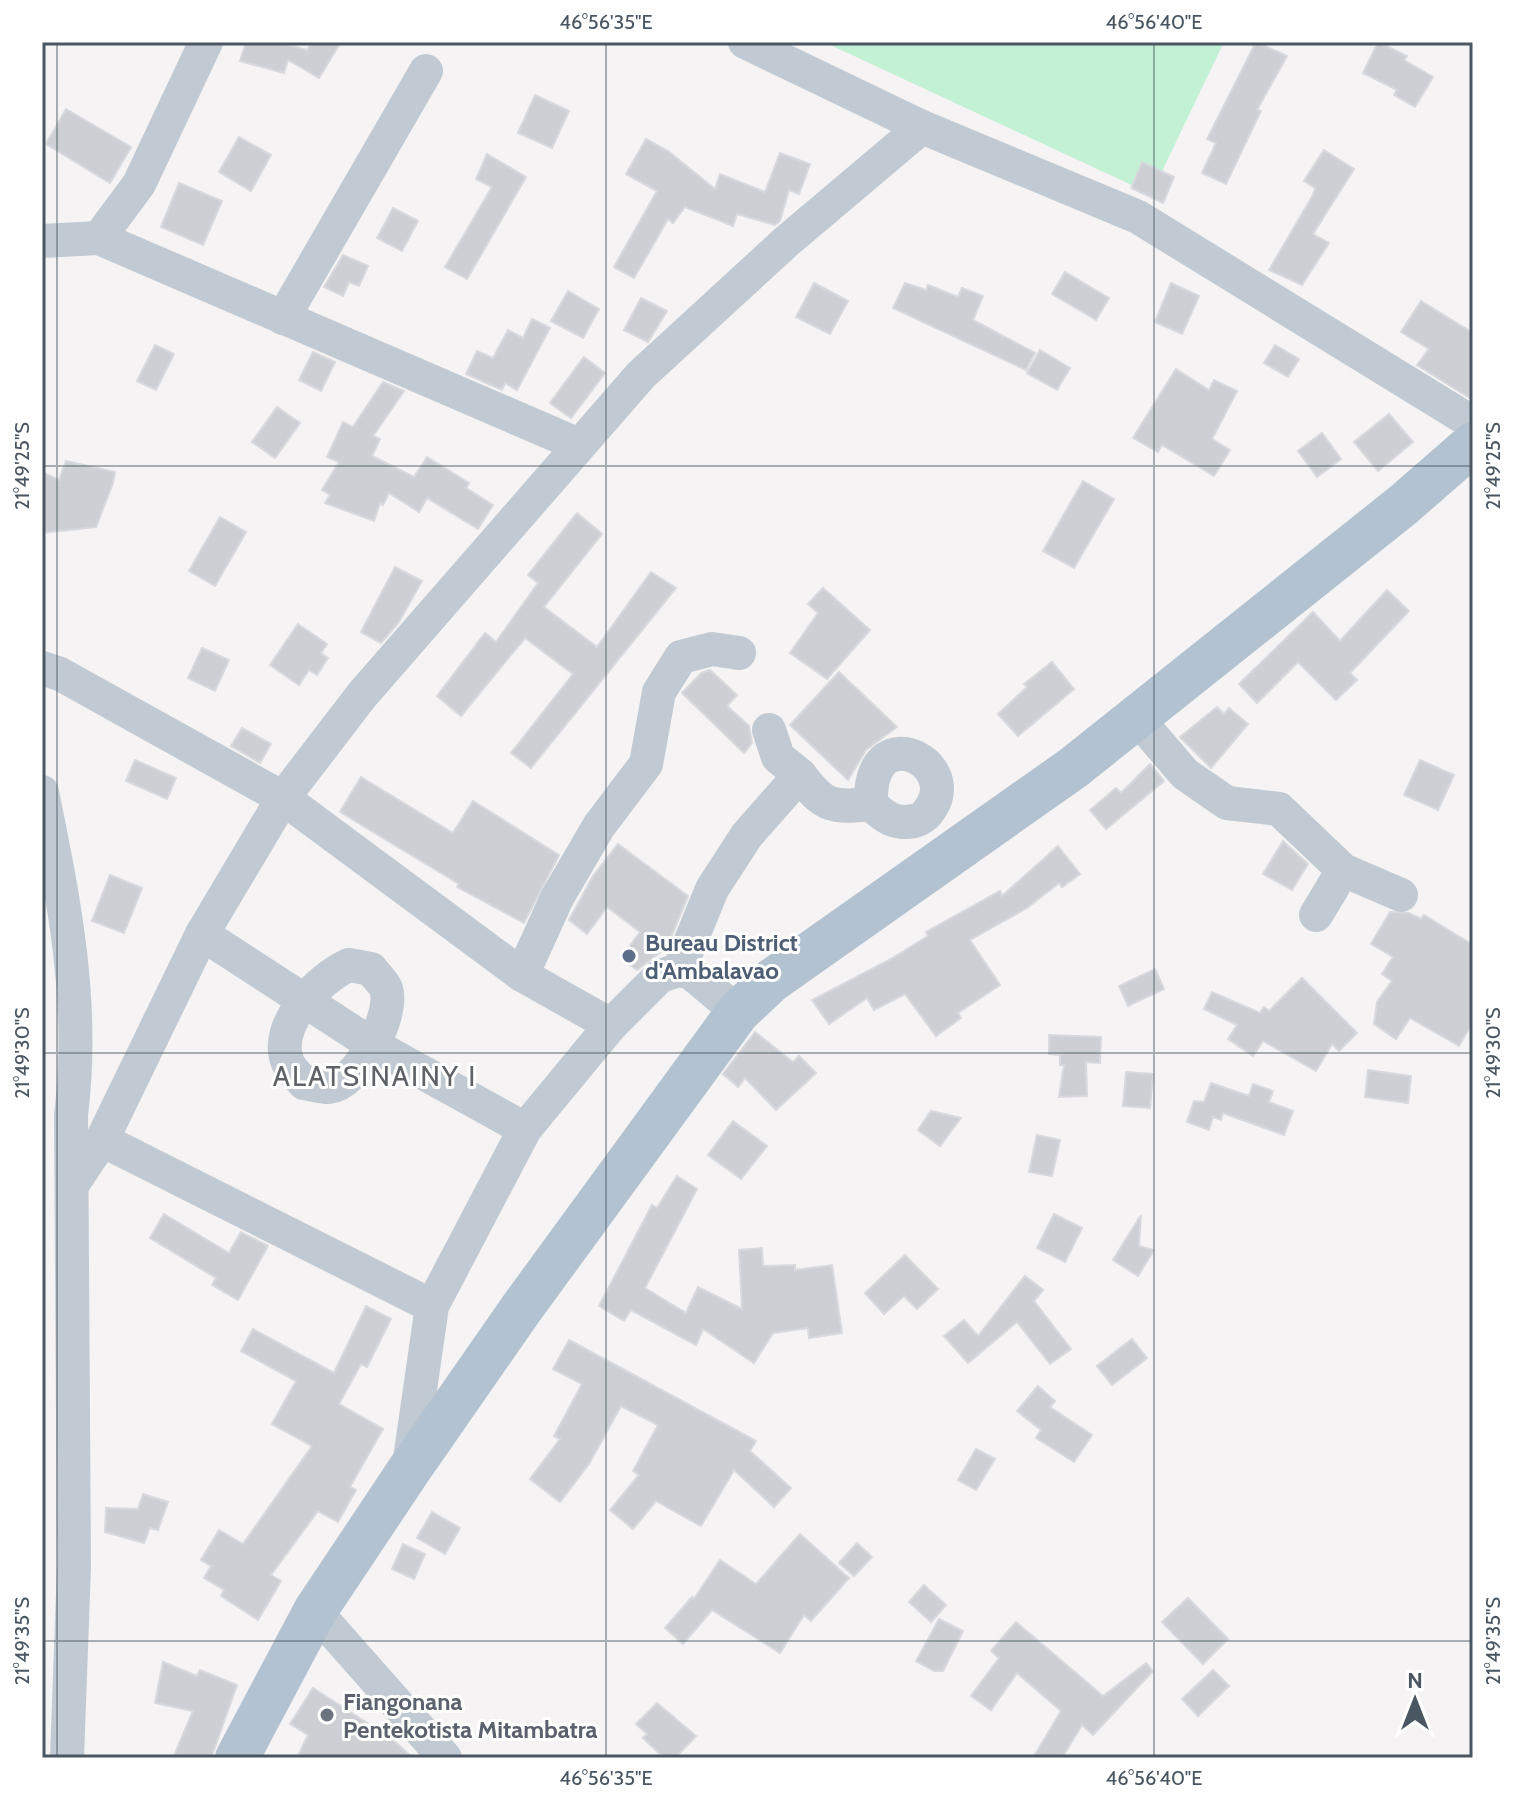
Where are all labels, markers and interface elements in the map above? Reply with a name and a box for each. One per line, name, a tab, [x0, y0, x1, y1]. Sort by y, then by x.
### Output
text: 46°56'35"E	[559, 10, 653, 34]
text: 46°56'40"E	[1106, 10, 1202, 34]
text: 21°49'25"S	[10, 422, 34, 510]
text: 21°49'25"S	[1481, 422, 1505, 510]
place label: Bureau District d'Ambalavao	[645, 928, 798, 985]
marker: Bureau District d'Ambalavao	[620, 947, 638, 965]
text: 21°49'30"S	[10, 1007, 34, 1099]
text: 21°49'30"S	[1481, 1007, 1505, 1099]
district label: ALATSINAINY I	[273, 1059, 477, 1093]
text: 21°49'35"S	[10, 1596, 34, 1685]
text: 21°49'35"S	[1481, 1596, 1505, 1685]
north arrow	[1375, 1660, 1455, 1740]
text: N	[1407, 1667, 1423, 1694]
place label: Fiangonana Pentekotista Mitambatra	[343, 1687, 598, 1744]
marker: Fiangonana Pentekotista Mitambatra	[318, 1706, 336, 1724]
text: 46°56'35"E	[559, 1766, 653, 1790]
text: 46°56'40"E	[1106, 1766, 1202, 1790]

